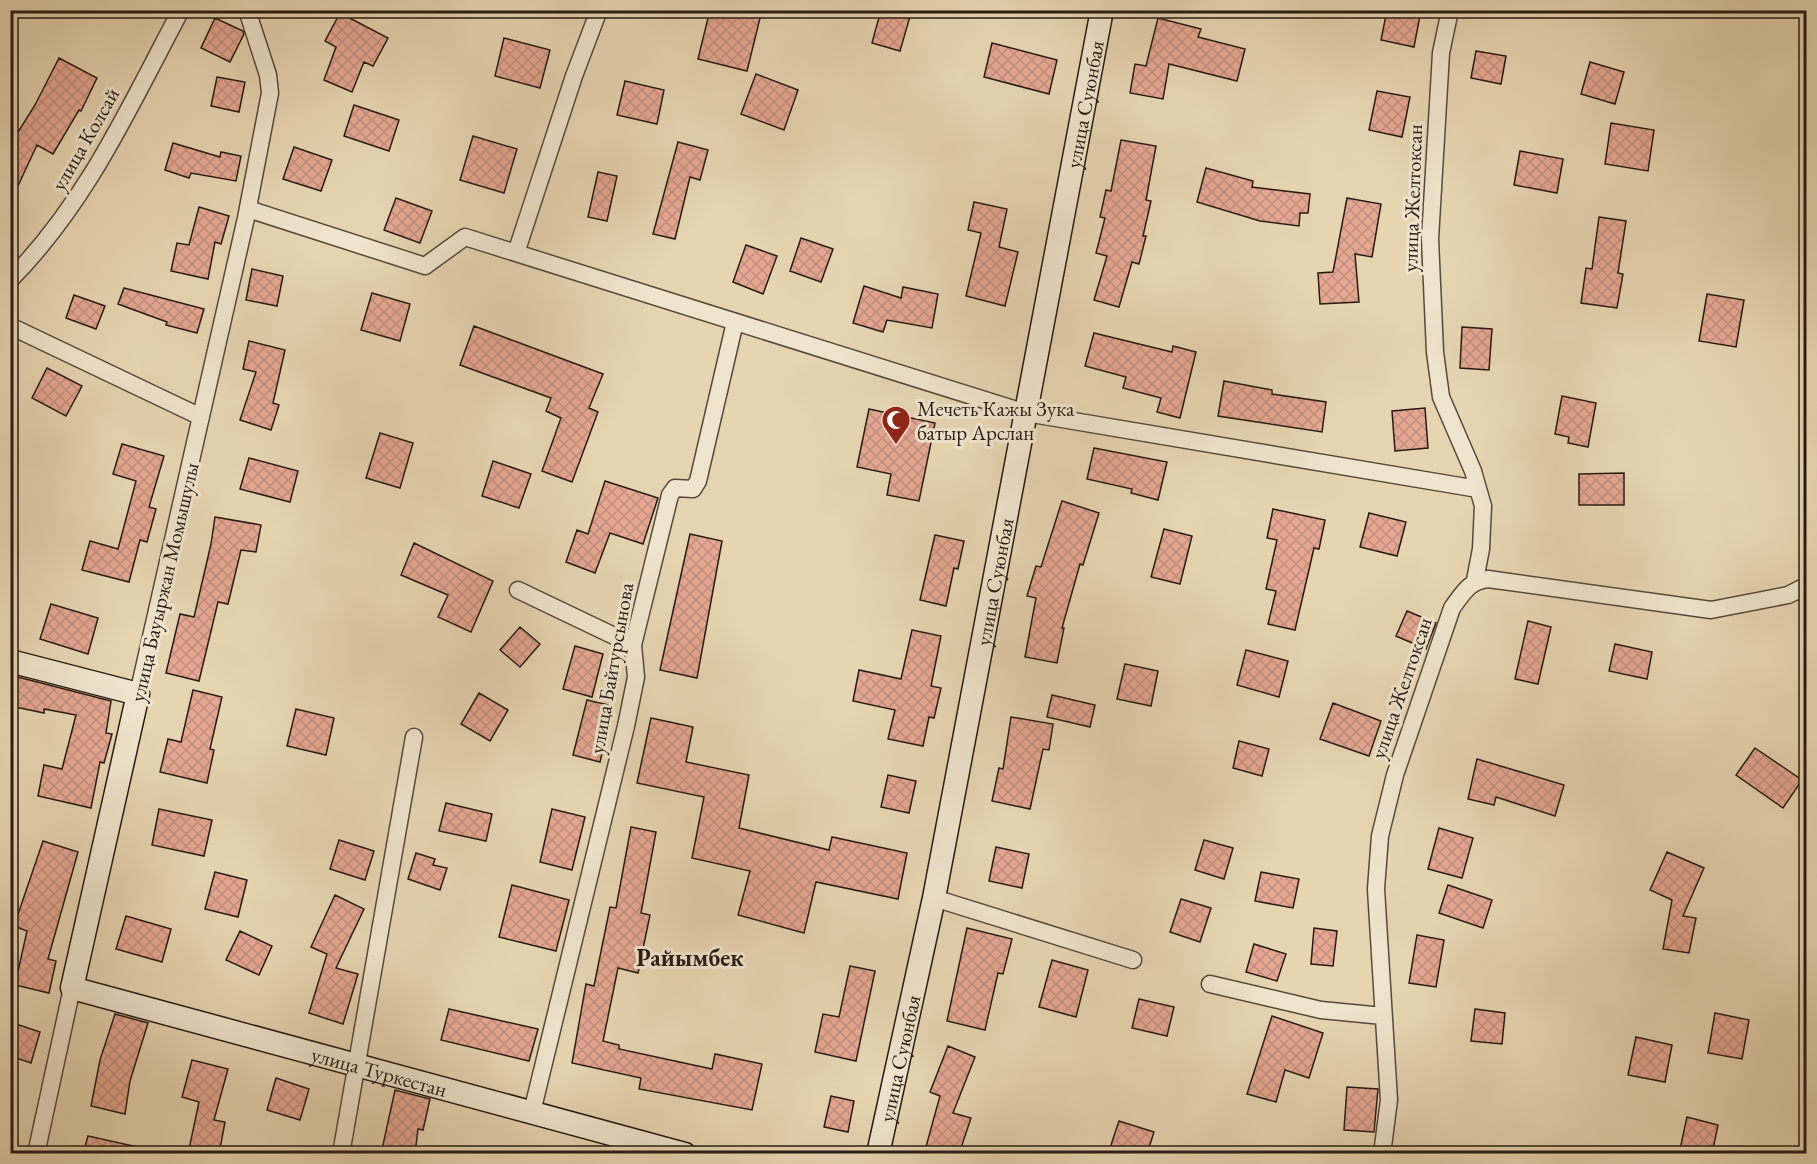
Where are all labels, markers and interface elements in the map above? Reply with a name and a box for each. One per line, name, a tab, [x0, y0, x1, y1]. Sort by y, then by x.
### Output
street label: улица Суюнбая	[1059, 38, 1109, 170]
street label: улица Колсай	[45, 83, 125, 195]
street label: улица Желтоксан	[1396, 124, 1428, 272]
place label: Мечеть Кажы Зука батыр Арслан	[917, 395, 1075, 446]
mosque icon: Мечеть Кажы Зука батыр Арслан	[880, 404, 912, 446]
street label: улица Бауыржан Момышулы	[123, 460, 205, 704]
street label: улица Суюнбая	[969, 516, 1019, 648]
street label: улица Байтурсынова	[583, 580, 639, 756]
street label: улица Желтоксан	[1364, 614, 1438, 762]
district label: Райымбек	[636, 942, 744, 973]
street label: улица Суюнбая	[872, 992, 926, 1124]
street label: улица Туркестан	[309, 1040, 450, 1103]

